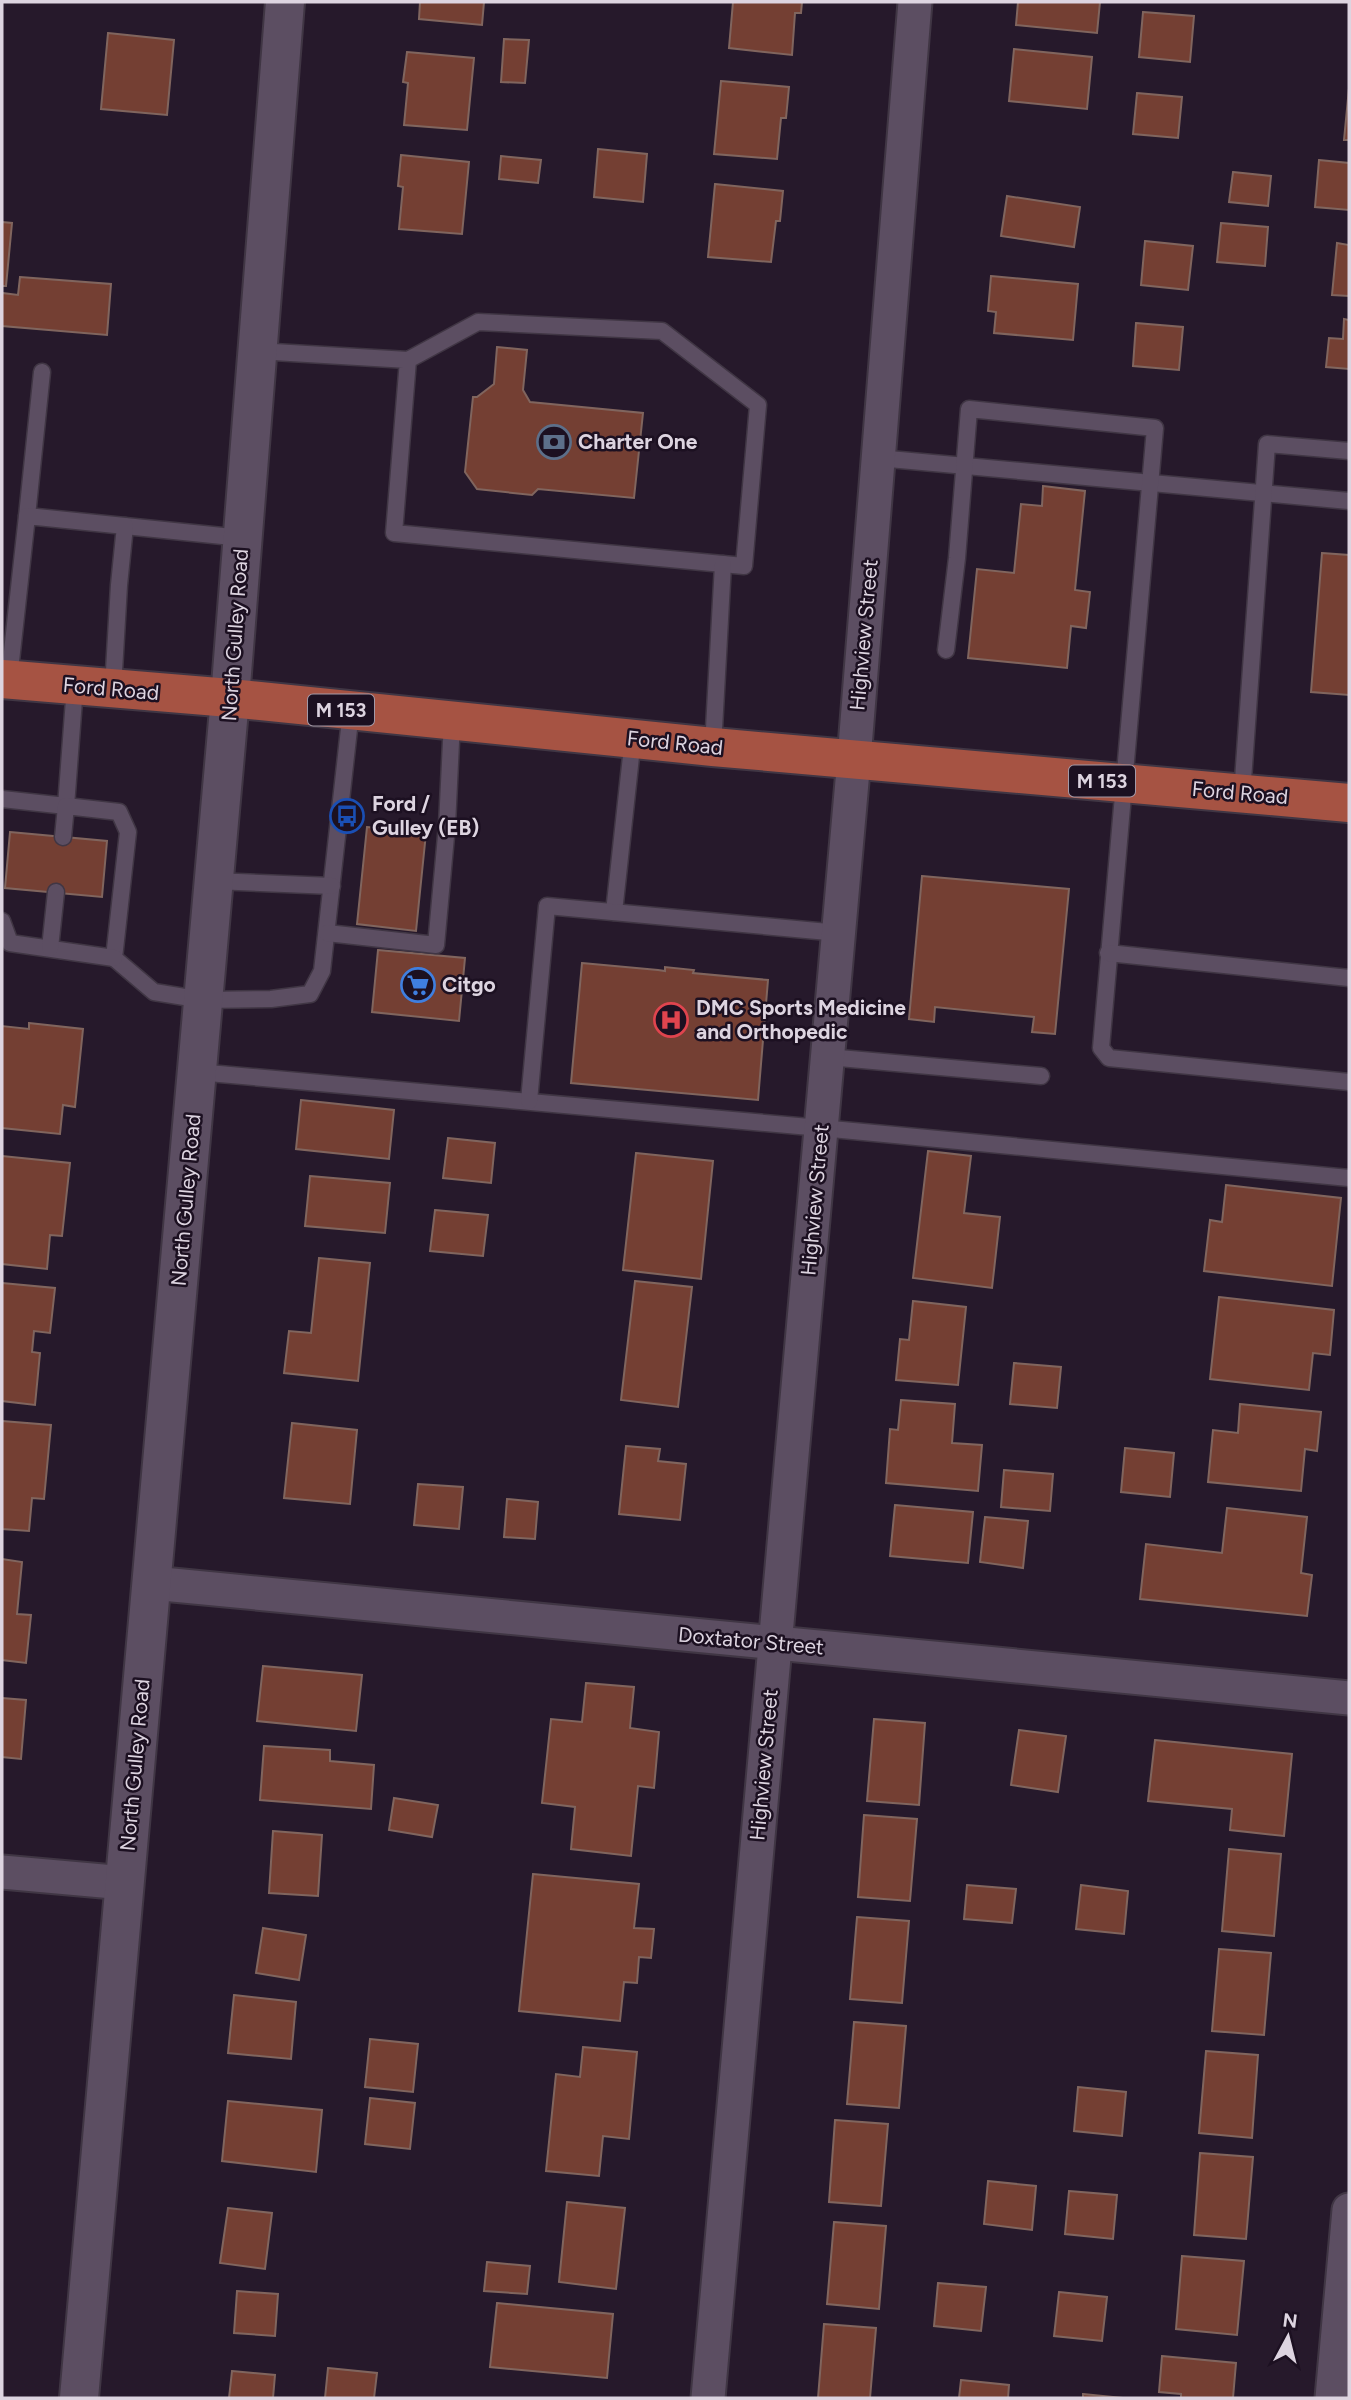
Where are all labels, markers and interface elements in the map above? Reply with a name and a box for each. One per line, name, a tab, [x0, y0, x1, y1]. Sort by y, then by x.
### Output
bank icon: Charter One	[535, 423, 573, 461]
place label: Charter One	[578, 429, 698, 454]
street label: North Gulley Road	[216, 548, 253, 722]
street label: Highview Street	[844, 558, 883, 712]
street label: Ford Road	[62, 672, 160, 705]
road number: M 153	[308, 694, 374, 726]
street label: Ford Road	[626, 725, 724, 760]
road number: M 153	[1069, 766, 1135, 796]
street label: Ford Road	[1191, 776, 1289, 809]
place label: Ford / Gulley (EB)	[372, 791, 479, 840]
bus stop icon: Ford / Gulley (EB)	[328, 797, 366, 835]
supermarket icon: Citgo	[399, 966, 437, 1004]
place label: Citgo	[442, 972, 496, 997]
place label: DMC Sports Medicine and Orthopedic	[696, 995, 906, 1044]
hospital icon: DMC Sports Medicine and Orthopedic	[652, 1001, 690, 1039]
street label: North Gulley Road	[166, 1113, 205, 1287]
street label: Highview Street	[795, 1123, 834, 1277]
street label: Doxtator Street	[677, 1622, 825, 1659]
street label: North Gulley Road	[115, 1678, 154, 1852]
street label: Highview Street	[744, 1688, 783, 1842]
north arrow	[1253, 2302, 1323, 2372]
text: N	[1281, 2308, 1299, 2333]

